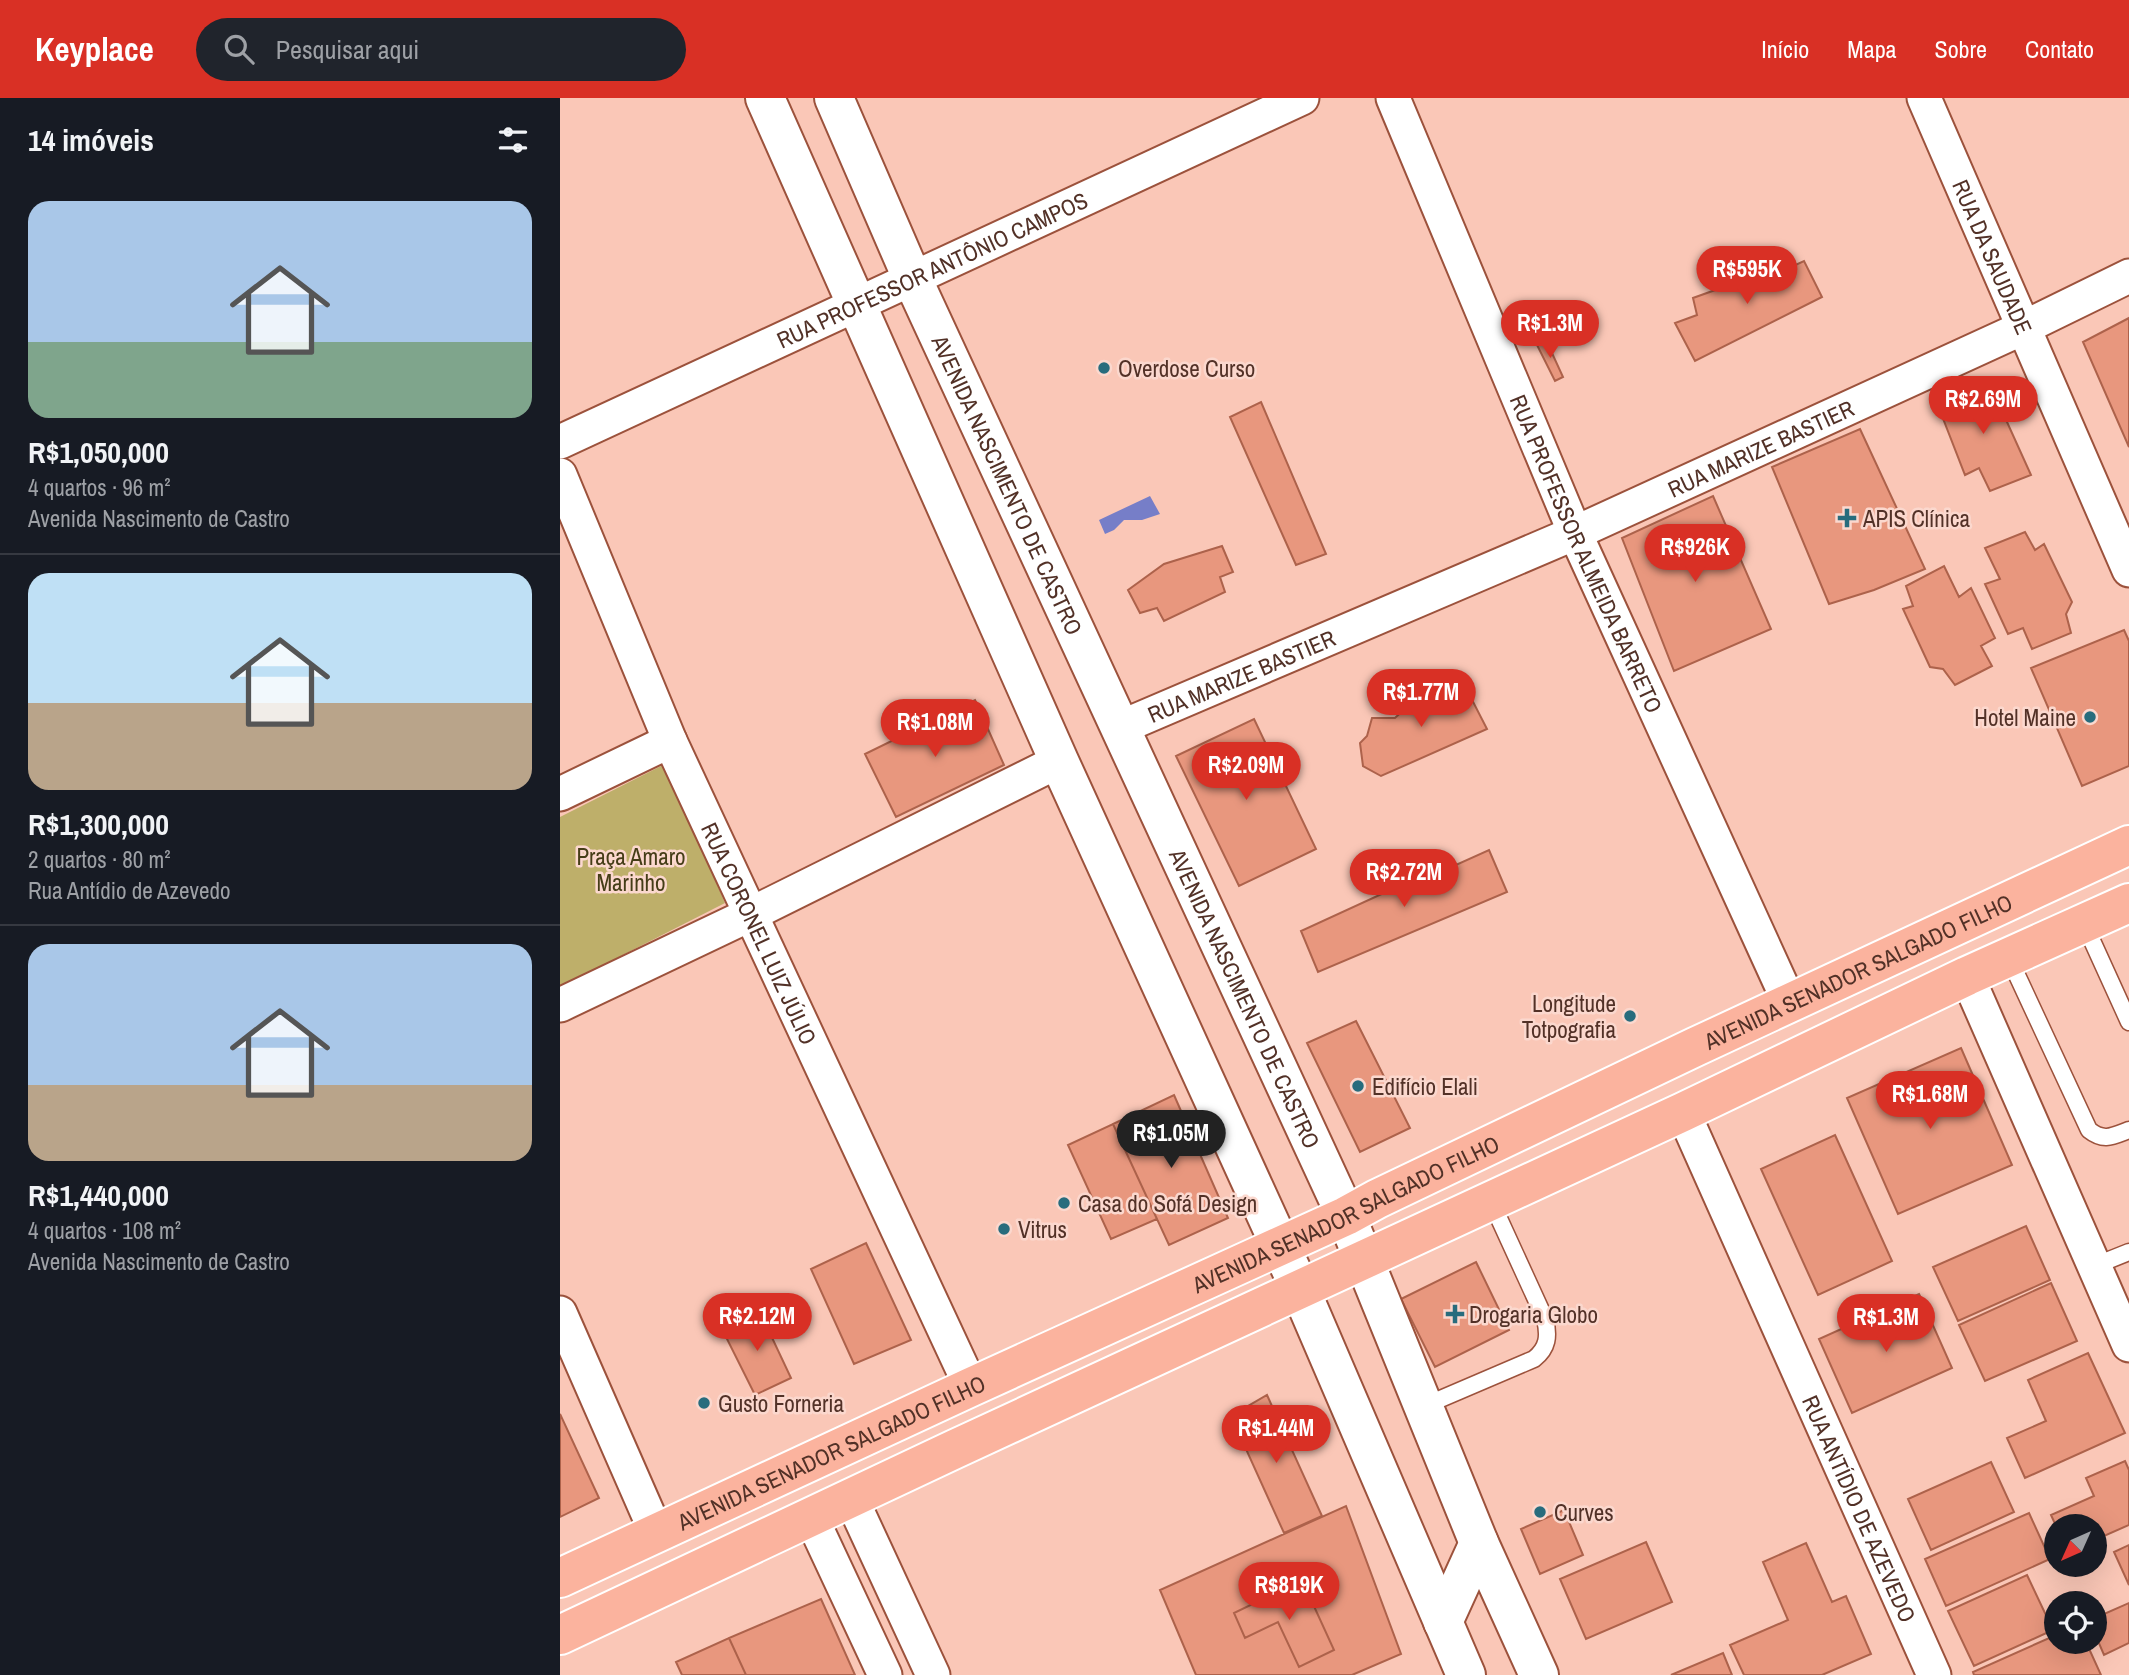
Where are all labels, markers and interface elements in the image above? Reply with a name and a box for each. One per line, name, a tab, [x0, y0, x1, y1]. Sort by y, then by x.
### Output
search box	[196, 18, 686, 81]
text: Keyplace	[35, 27, 154, 71]
icon: search	[220, 30, 258, 68]
text: Pesquisar aqui	[276, 32, 419, 67]
text: Início	[1761, 33, 1809, 65]
text: Mapa	[1847, 33, 1897, 65]
text: Sobre	[1935, 33, 1987, 65]
text: Contato	[2025, 33, 2094, 65]
text: 14 imóveis	[28, 120, 154, 160]
icon: filters	[494, 121, 532, 159]
street label: RUA DA SAUDADE	[1946, 175, 2040, 339]
street label: RUA PROFESSOR ANTÔNIO CAMPOS	[771, 184, 1093, 355]
pin: R$595K	[1690, 246, 1804, 306]
icon: home	[217, 247, 343, 373]
text: R$595K	[1712, 253, 1782, 284]
pin: R$1.3M	[1493, 300, 1607, 360]
text: R$1.3M	[1517, 307, 1583, 338]
street label: AVENIDA NASCIMENTO DE CASTRO	[925, 329, 1090, 639]
place label: Overdose Curso	[1118, 353, 1255, 384]
marker: Overdose Curso	[1096, 360, 1112, 376]
pin: R$2.69M	[1918, 376, 2048, 436]
text: R$2.69M	[1945, 383, 2021, 414]
street label: RUA PROFESSOR ALMEIDA BARRETO	[1503, 390, 1670, 718]
street label: RUA MARIZE BASTIER	[1663, 392, 1859, 504]
text: R$1,050,000	[28, 432, 169, 472]
text: 4 quartos · 96 m²	[28, 472, 171, 503]
text: Avenida Nascimento de Castro	[28, 503, 290, 534]
place label: APIS Clínica	[1862, 503, 1970, 534]
marker: APIS Clínica	[1837, 508, 1857, 528]
pin: R$926K	[1638, 524, 1752, 584]
text: R$926K	[1660, 531, 1730, 562]
icon: home	[217, 619, 343, 745]
street label: RUA MARIZE BASTIER	[1143, 622, 1340, 730]
pin: R$1.77M	[1356, 670, 1486, 729]
text: R$1.77M	[1383, 676, 1459, 707]
pin: R$1.08M	[870, 700, 1000, 759]
place label: Hotel Maine	[1974, 702, 2076, 733]
text: R$1.08M	[897, 706, 973, 737]
marker: Hotel Maine	[2082, 709, 2098, 725]
pin: R$2.09M	[1181, 742, 1311, 802]
text: R$2.09M	[1208, 749, 1284, 780]
text: R$1,300,000	[28, 804, 169, 844]
street label: RUA CORONEL LUIZ JÚLIO	[695, 817, 825, 1049]
park label: Praça Amaro Marinho	[576, 841, 686, 898]
street label: AVENIDA NASCIMENTO DE CASTRO	[1162, 843, 1328, 1153]
text: 2 quartos · 80 m²	[28, 844, 171, 875]
pin: R$2.72M	[1339, 850, 1469, 909]
text: R$2.72M	[1366, 856, 1442, 887]
text: Rua Antídio de Azevedo	[28, 875, 230, 906]
street label: AVENIDA SENADOR SALGADO FILHO	[1698, 886, 2017, 1057]
place label: Longitude Totpografia	[1522, 988, 1617, 1045]
icon: home	[217, 990, 343, 1116]
marker: Longitude Totpografia	[1622, 1008, 1638, 1024]
place label: Edifício Elali	[1372, 1071, 1478, 1102]
pin: R$1.68M	[1865, 1072, 1995, 1131]
marker: Edifício Elali	[1350, 1078, 1366, 1094]
text: R$1.68M	[1892, 1078, 1968, 1109]
pin: R$1.05M	[1106, 1110, 1236, 1170]
text: R$1.05M	[1133, 1117, 1209, 1148]
street label: AVENIDA SENADOR SALGADO FILHO	[1186, 1127, 1504, 1300]
text: R$1,440,000	[28, 1175, 169, 1215]
place label: Casa do Sofá Design	[1078, 1188, 1257, 1219]
marker: Casa do Sofá Design	[1056, 1195, 1072, 1211]
place label: Vitrus	[1018, 1214, 1067, 1245]
text: 4 quartos · 108 m²	[28, 1215, 181, 1246]
marker: Vitrus	[996, 1221, 1012, 1237]
text: Avenida Nascimento de Castro	[28, 1246, 290, 1277]
pin: R$2.12M	[692, 1294, 822, 1353]
pin: R$1.3M	[1829, 1294, 1943, 1354]
place label: Drogaria Globo	[1469, 1299, 1598, 1330]
text: R$2.12M	[719, 1300, 795, 1331]
text: R$1.3M	[1853, 1301, 1919, 1332]
marker: Drogaria Globo	[1447, 1306, 1463, 1322]
street label: AVENIDA SENADOR SALGADO FILHO	[671, 1367, 990, 1537]
place label: Gusto Forneria	[718, 1388, 844, 1419]
street label: RUA ANTÍDIO DE AZEVEDO	[1796, 1390, 1924, 1627]
marker: Gusto Forneria	[696, 1395, 712, 1411]
pin: R$1.44M	[1211, 1406, 1341, 1465]
text: R$1.44M	[1238, 1412, 1314, 1443]
place label: Curves	[1554, 1497, 1614, 1528]
marker: Curves	[1532, 1504, 1548, 1520]
north arrow	[2044, 1514, 2107, 1577]
map controls	[2044, 1514, 2107, 1654]
pin: R$819K	[1232, 1562, 1346, 1622]
text: R$819K	[1254, 1569, 1324, 1600]
button: locate	[2044, 1591, 2107, 1654]

